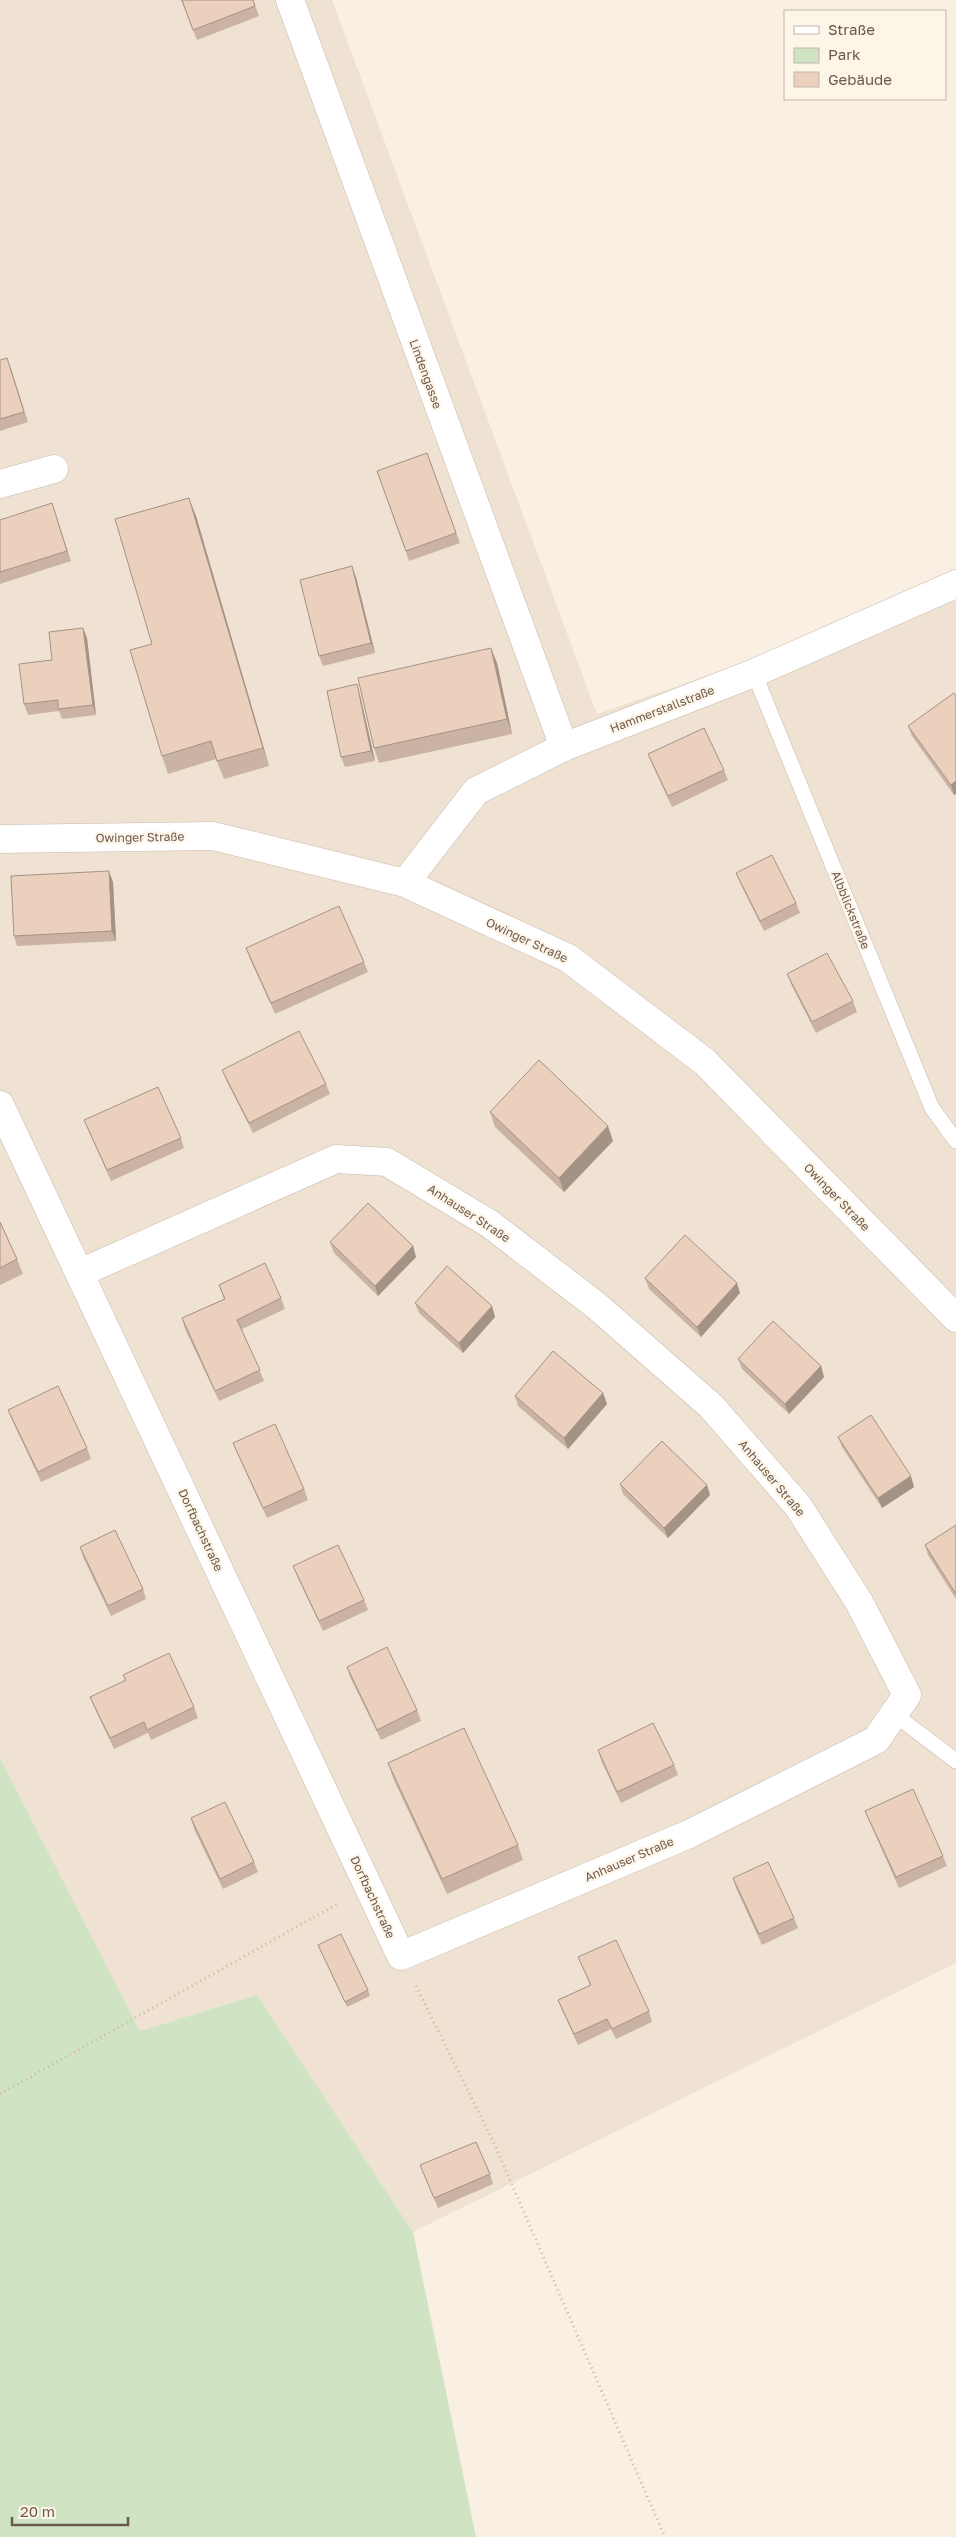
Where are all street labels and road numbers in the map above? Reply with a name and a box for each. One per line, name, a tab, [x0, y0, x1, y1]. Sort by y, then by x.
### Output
street label: Lindengasse	[406, 337, 446, 411]
street label: Hammerstallstraße	[608, 682, 716, 736]
street label: Owinger Straße	[96, 829, 185, 845]
street label: Albblickstraße	[828, 869, 874, 951]
street label: Owinger Straße	[484, 914, 570, 966]
street label: Owinger Straße	[801, 1160, 873, 1234]
street label: Anhauser Straße	[425, 1181, 513, 1245]
street label: Anhauser Straße	[736, 1437, 808, 1519]
street label: Dorfbachstraße	[175, 1486, 227, 1574]
street label: Anhauser Straße	[582, 1833, 676, 1885]
street label: Dorfbachstraße	[347, 1853, 399, 1941]

